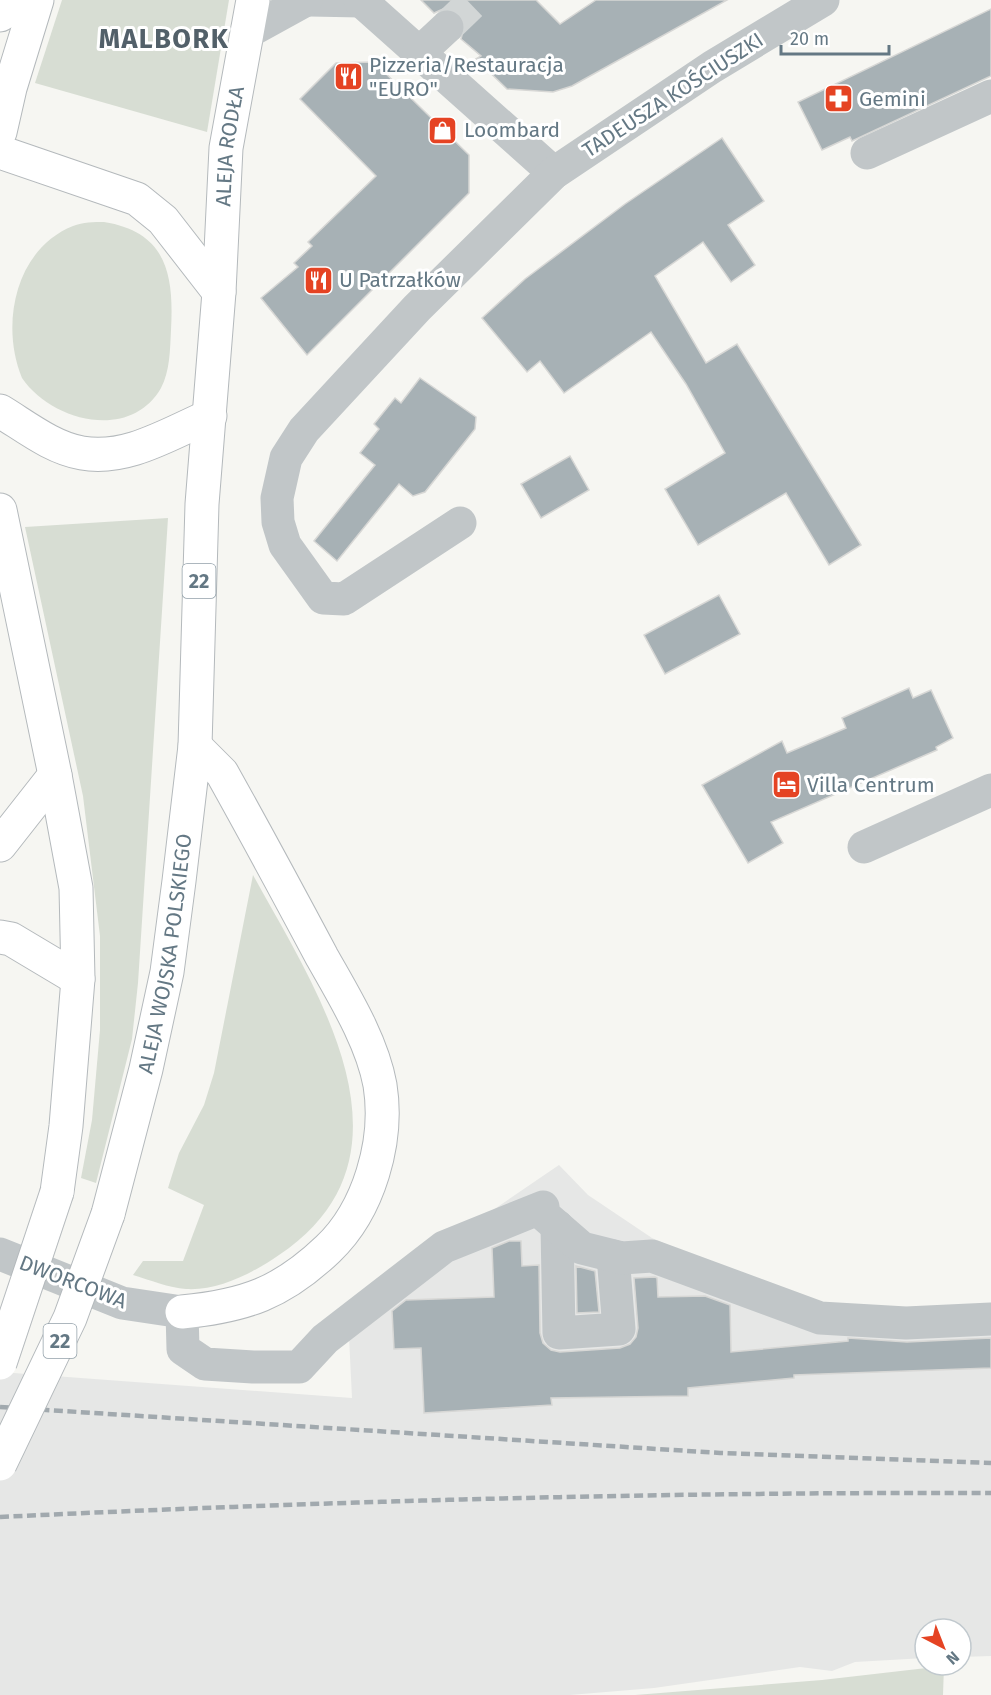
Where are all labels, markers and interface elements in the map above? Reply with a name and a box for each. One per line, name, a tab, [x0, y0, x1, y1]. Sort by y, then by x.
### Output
scale bar	[781, 18, 889, 56]
district label: MALBORK	[99, 23, 229, 55]
street label: TADEUSZA KOŚCIUSZKI	[578, 27, 768, 163]
text: 20 m	[790, 28, 829, 50]
place label: Pizzeria/Restauracja "EURO"	[369, 52, 564, 102]
restaurant icon: Pizzeria/Restauracja "EURO"	[332, 61, 364, 93]
pharmacy icon: Gemini	[822, 83, 854, 115]
street label: ALEJA RODŁA	[210, 84, 250, 207]
place label: Gemini	[859, 86, 926, 112]
shop icon: Loombard	[427, 114, 459, 146]
place label: Loombard	[464, 117, 560, 143]
restaurant icon: U Patrzałków	[302, 264, 334, 296]
place label: U Patrzałków	[339, 267, 461, 293]
road number: 22	[182, 564, 216, 598]
hotel icon: Villa Centrum	[770, 769, 802, 801]
place label: Villa Centrum	[807, 772, 935, 798]
street label: ALEJA WOJSKA POLSKIEGO	[132, 832, 198, 1076]
street label: DWORCOWA	[16, 1250, 130, 1314]
road number: 22	[44, 1324, 76, 1358]
north arrow	[913, 1617, 973, 1677]
text: N	[942, 1647, 963, 1668]

